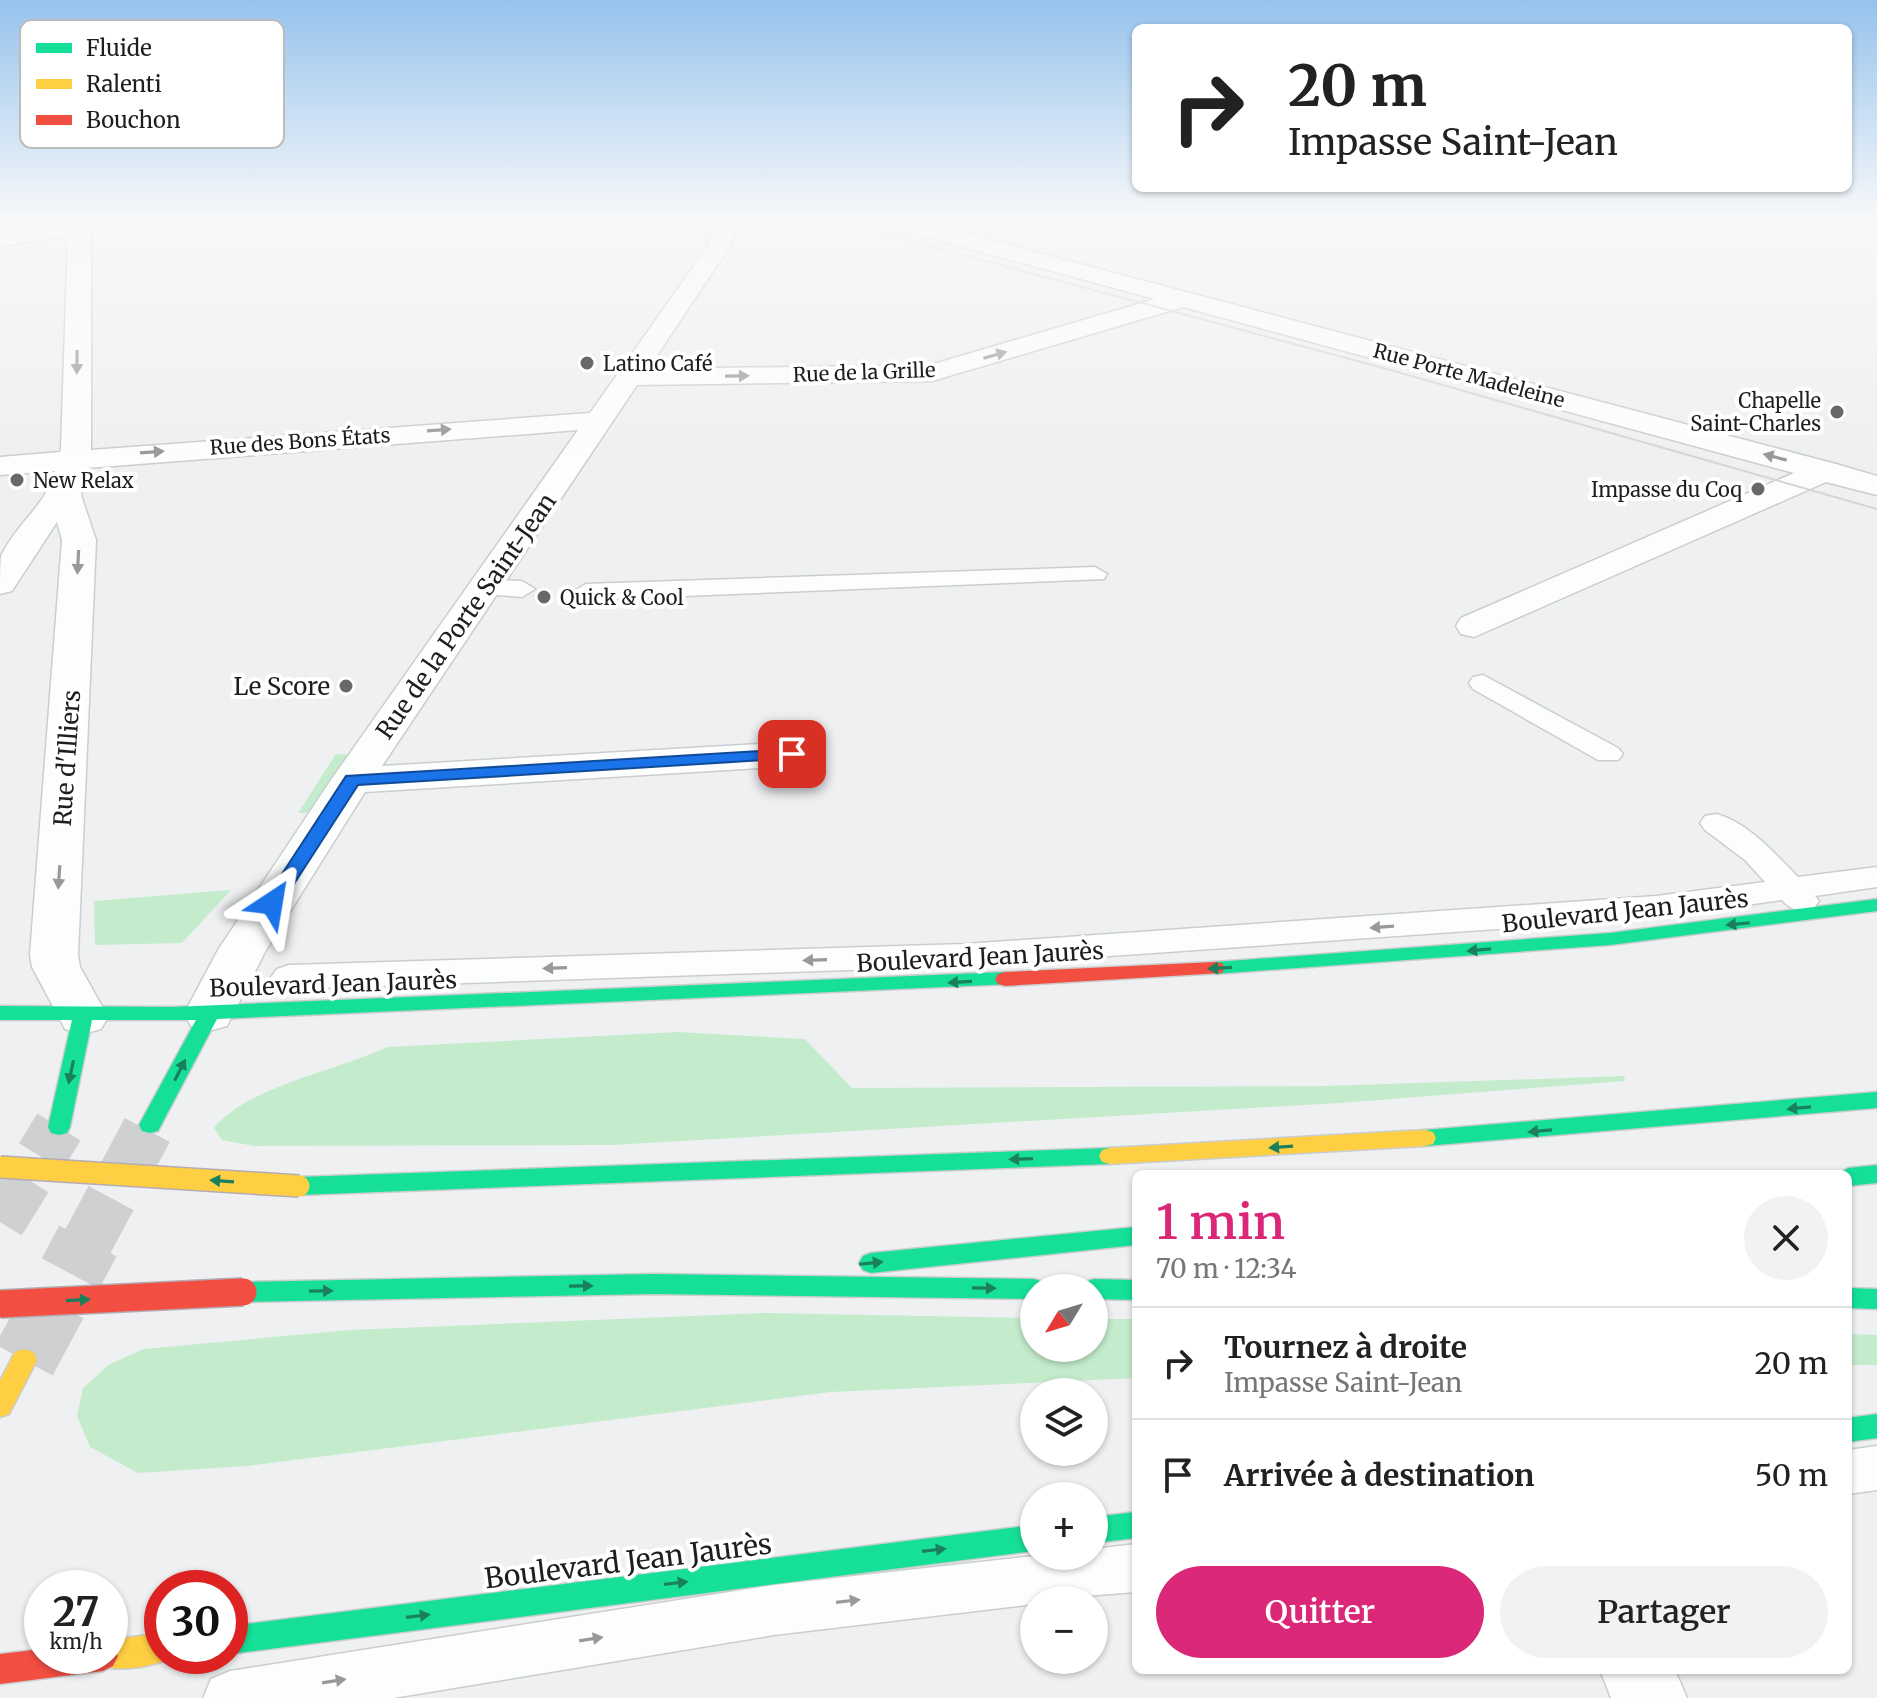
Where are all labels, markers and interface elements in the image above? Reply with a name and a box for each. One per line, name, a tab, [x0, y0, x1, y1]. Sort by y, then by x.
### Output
legend	[20, 20, 284, 148]
text: Fluide	[86, 34, 152, 62]
text: 20 m	[1288, 51, 1427, 121]
icon: right	[1156, 56, 1260, 160]
text: Ralenti	[86, 70, 162, 98]
text: Bouchon	[86, 106, 181, 134]
text: Impasse Saint-Jean	[1288, 120, 1618, 165]
street label: Rue Porte Madeleine	[1371, 337, 1567, 413]
one-way arrow	[983, 348, 1007, 361]
one-way arrow	[71, 350, 83, 375]
place label: Latino Café	[603, 351, 712, 376]
marker: Latino Café	[578, 354, 596, 372]
street label: Rue de la Grille	[792, 357, 936, 387]
one-way arrow	[725, 370, 750, 382]
place label: Chapelle Saint-Charles	[1690, 388, 1821, 436]
marker: Chapelle Saint-Charles	[1828, 403, 1846, 421]
street label: Rue des Bons États	[209, 420, 391, 460]
one-way arrow	[427, 423, 452, 436]
one-way arrow	[140, 445, 165, 458]
one-way arrow	[1762, 451, 1787, 463]
place label: New Relax	[33, 468, 134, 493]
marker: New Relax	[8, 471, 26, 489]
place label: Impasse du Coq	[1591, 477, 1742, 502]
marker: Impasse du Coq	[1749, 480, 1767, 498]
street label: Rue de la Porte Saint-Jean	[369, 487, 563, 745]
one-way arrow	[71, 550, 84, 575]
place label: Quick & Cool	[560, 585, 684, 610]
marker: Quick & Cool	[535, 588, 553, 606]
place label: Le Score	[233, 671, 330, 702]
marker: Le Score	[337, 677, 355, 695]
street label: Rue d'Illiers	[47, 689, 87, 827]
pin	[758, 720, 826, 788]
icon: arrive	[770, 732, 814, 776]
position arrow	[230, 861, 314, 945]
one-way arrow	[52, 865, 65, 890]
street label: Boulevard Jean Jaurès	[1500, 883, 1750, 939]
one-way arrow	[1725, 917, 1750, 930]
one-way arrow	[1369, 921, 1394, 934]
street label: Boulevard Jean Jaurès	[855, 935, 1105, 979]
one-way arrow	[1466, 944, 1491, 957]
one-way arrow	[802, 953, 827, 966]
one-way arrow	[542, 962, 567, 975]
one-way arrow	[1207, 962, 1232, 975]
street label: Boulevard Jean Jaurès	[209, 964, 457, 1004]
one-way arrow	[947, 976, 972, 989]
one-way arrow	[173, 1058, 187, 1081]
one-way arrow	[64, 1060, 77, 1085]
one-way arrow	[1786, 1102, 1811, 1115]
one-way arrow	[1527, 1124, 1552, 1137]
one-way arrow	[1268, 1141, 1293, 1154]
one-way arrow	[1008, 1153, 1033, 1166]
one-way arrow	[209, 1174, 234, 1187]
text: 1 min	[1156, 1192, 1285, 1252]
button: close	[1744, 1196, 1828, 1280]
text: 70 m · 12:34	[1156, 1252, 1296, 1285]
one-way arrow	[859, 1256, 884, 1269]
north arrow	[1020, 1274, 1108, 1362]
map controls	[1020, 1274, 1108, 1674]
one-way arrow	[569, 1279, 594, 1292]
one-way arrow	[972, 1282, 997, 1294]
one-way arrow	[309, 1284, 334, 1297]
one-way arrow	[66, 1294, 91, 1307]
text: Tournez à droite	[1224, 1328, 1467, 1366]
icon: right	[1156, 1341, 1200, 1385]
text: 20 m	[1755, 1344, 1828, 1382]
text: Impasse Saint-Jean	[1224, 1366, 1462, 1399]
button: layers	[1020, 1378, 1108, 1466]
icon: arrive	[1156, 1453, 1200, 1497]
text: Arrivée à destination	[1224, 1456, 1534, 1494]
text: 50 m	[1755, 1456, 1828, 1494]
button: +	[1020, 1482, 1108, 1570]
street label: Boulevard Jean Jaurès	[482, 1526, 774, 1596]
one-way arrow	[922, 1543, 947, 1556]
button: Quitter	[1156, 1566, 1484, 1658]
button: Partager	[1500, 1566, 1828, 1658]
speed limit sign: 30	[144, 1570, 248, 1674]
one-way arrow	[664, 1576, 689, 1589]
button: −	[1020, 1586, 1108, 1674]
text: 27	[53, 1587, 99, 1637]
one-way arrow	[836, 1594, 861, 1607]
one-way arrow	[406, 1609, 431, 1622]
text: km/h	[50, 1629, 102, 1654]
one-way arrow	[579, 1633, 604, 1645]
one-way arrow	[322, 1674, 347, 1687]

